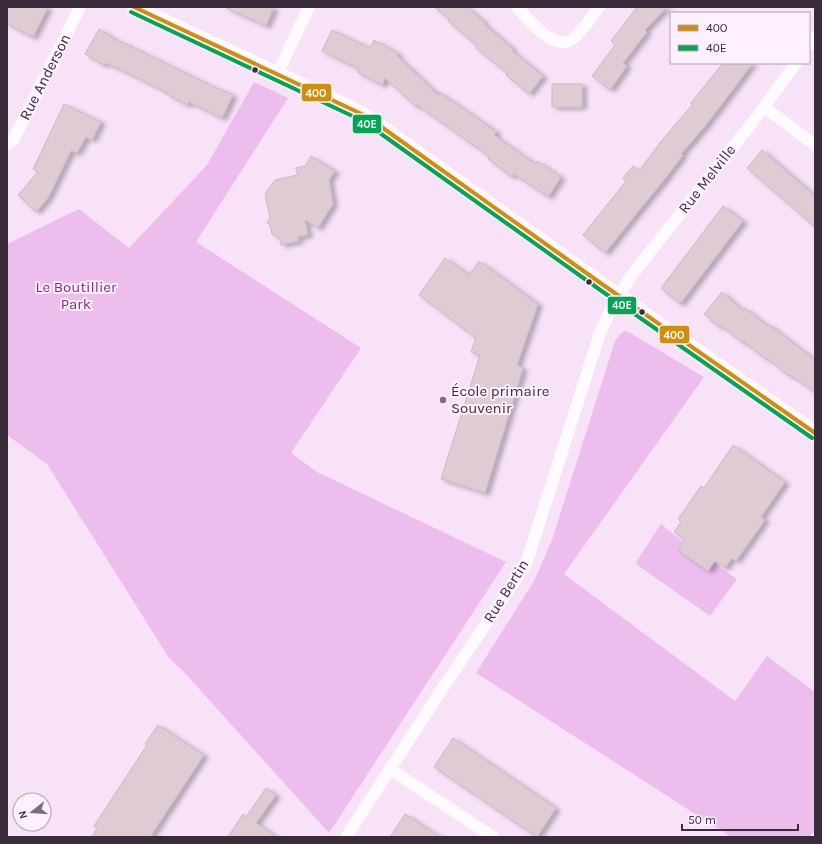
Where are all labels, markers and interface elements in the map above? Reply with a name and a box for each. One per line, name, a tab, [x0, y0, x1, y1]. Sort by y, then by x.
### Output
legend	[670, 12, 810, 64]
text: 40O	[706, 21, 728, 35]
street label: Rue Anderson	[16, 31, 74, 123]
text: 40E	[706, 41, 727, 55]
unlabelled marker	[250, 65, 260, 75]
line badge: 40O	[301, 83, 332, 102]
text: 40O	[305, 87, 327, 100]
line badge: 40E	[352, 114, 382, 134]
text: 40E	[357, 118, 377, 131]
street label: Rue Melville	[675, 141, 739, 217]
unlabelled marker	[584, 277, 594, 287]
park label: Le Boutillier Park	[36, 278, 117, 313]
line badge: 40E	[607, 296, 637, 315]
text: 40E	[612, 299, 632, 312]
unlabelled marker	[637, 307, 647, 317]
line badge: 40O	[659, 325, 690, 344]
text: 40O	[663, 329, 685, 342]
place label: École primaire Souvenir	[451, 382, 549, 417]
marker: École primaire Souvenir	[438, 395, 448, 405]
street label: Rue Bertin	[480, 556, 532, 626]
north arrow	[12, 792, 52, 832]
scale bar	[682, 806, 798, 832]
text: N	[16, 809, 30, 820]
text: 50 m	[688, 813, 716, 827]

